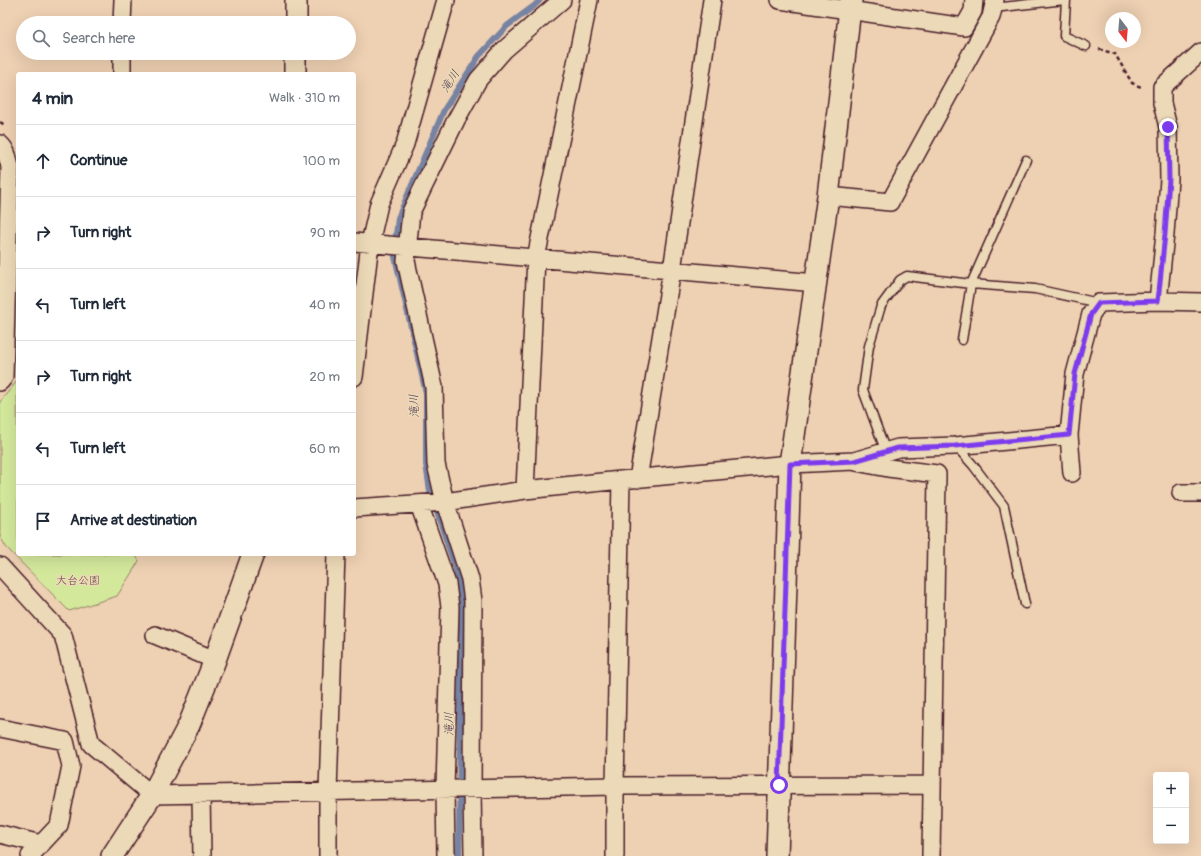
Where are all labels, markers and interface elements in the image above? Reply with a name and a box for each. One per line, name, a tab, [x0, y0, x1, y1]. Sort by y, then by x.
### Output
north arrow	[1105, 12, 1141, 48]
search box	[16, 16, 356, 60]
icon: search	[30, 27, 52, 49]
text: Search here	[62, 29, 135, 48]
water label: 滝川	[438, 67, 463, 95]
text: 4 min	[32, 88, 73, 109]
text: Walk · 310 m	[269, 90, 340, 106]
route end	[1159, 118, 1177, 136]
icon: ahead	[32, 150, 54, 172]
text: Continue	[70, 151, 128, 170]
text: 100 m	[303, 153, 340, 169]
icon: right	[32, 222, 54, 244]
text: Turn right	[70, 223, 131, 242]
text: 90 m	[310, 225, 340, 241]
icon: left	[32, 294, 54, 316]
text: Turn left	[70, 295, 126, 314]
text: 40 m	[309, 297, 340, 313]
icon: right	[32, 366, 54, 388]
text: Turn right	[70, 367, 131, 386]
text: 20 m	[309, 369, 340, 385]
water label: 滝川	[406, 394, 423, 418]
icon: left	[32, 438, 54, 460]
text: Turn left	[70, 439, 126, 458]
text: 60 m	[309, 441, 340, 457]
icon: arrive	[32, 510, 54, 532]
text: Arrive at destination	[70, 511, 197, 530]
park label: 大台公園	[56, 574, 100, 587]
water label: 滝川	[442, 712, 457, 736]
map controls	[1153, 772, 1189, 844]
button: +	[1153, 772, 1189, 808]
route start	[770, 776, 788, 794]
button: −	[1153, 808, 1189, 844]

